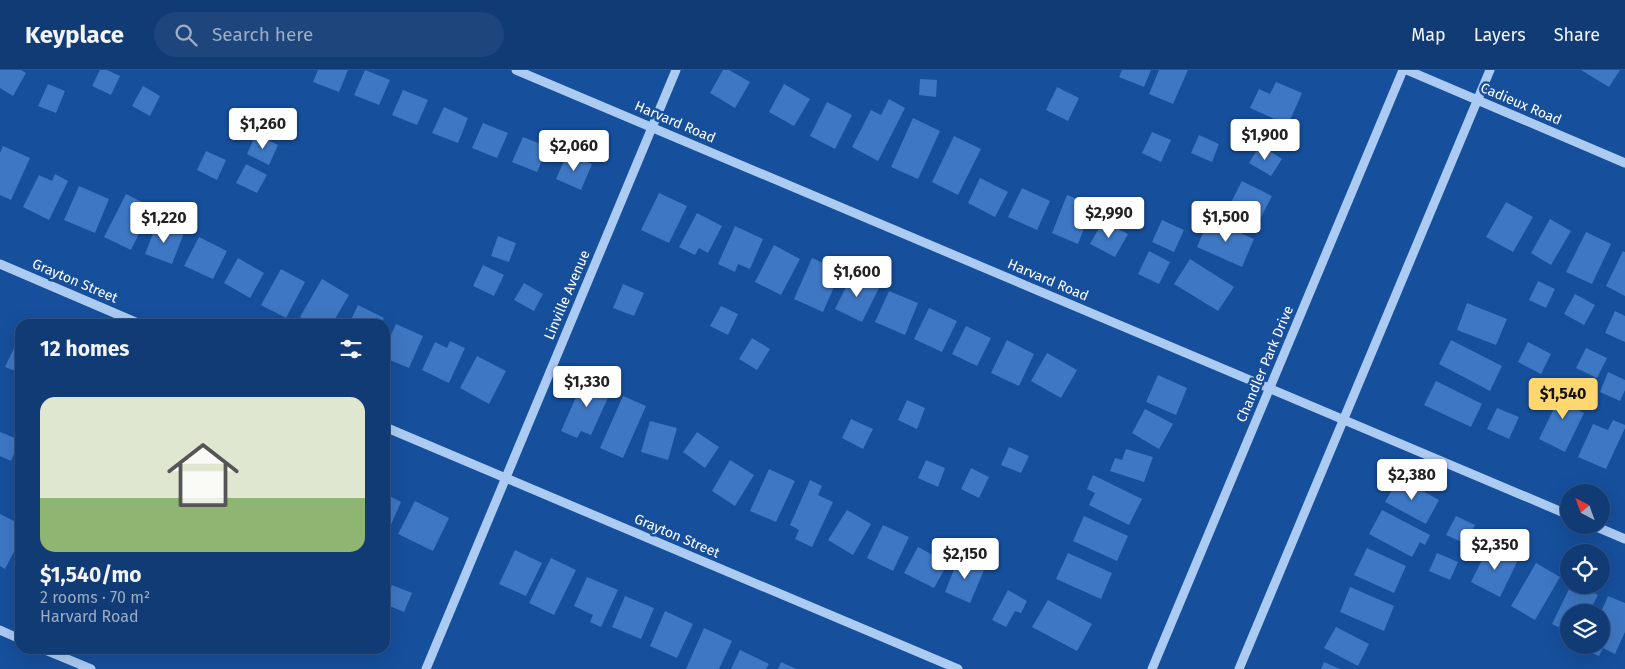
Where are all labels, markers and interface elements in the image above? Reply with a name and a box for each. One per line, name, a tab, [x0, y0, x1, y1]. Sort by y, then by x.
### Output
search box	[154, 12, 504, 57]
text: Keyplace	[25, 21, 124, 49]
icon: search	[172, 21, 200, 49]
text: Search here	[212, 23, 313, 46]
text: Map	[1411, 24, 1446, 46]
text: Layers	[1474, 24, 1526, 46]
text: Share	[1554, 24, 1600, 46]
street label: Cadieux Road	[1478, 79, 1564, 129]
street label: Harvard Road	[632, 97, 718, 147]
pin: $1,260	[222, 108, 304, 150]
text: $1,260	[240, 114, 286, 133]
pin: $1,900	[1224, 118, 1306, 161]
text: $1,900	[1242, 125, 1288, 144]
pin: $2,060	[533, 129, 615, 172]
text: $2,060	[550, 136, 598, 155]
pin: $2,990	[1068, 196, 1150, 239]
pin: $1,500	[1185, 200, 1267, 243]
pin: $1,220	[123, 202, 205, 244]
text: $2,990	[1085, 203, 1133, 222]
text: $1,500	[1203, 207, 1249, 226]
text: $1,220	[141, 208, 187, 227]
street label: Linville Avenue	[540, 248, 594, 342]
street label: Grayton Street	[30, 255, 121, 307]
street label: Harvard Road	[1005, 255, 1091, 305]
pin: $1,600	[816, 256, 898, 298]
text: $1,600	[833, 262, 881, 281]
street label: Chandler Park Drive	[1233, 303, 1297, 425]
icon: filters	[337, 335, 365, 363]
text: 12 homes	[40, 336, 129, 362]
pin: $1,330	[546, 366, 628, 408]
text: $1,330	[564, 372, 610, 391]
pin: $1,540	[1522, 378, 1604, 420]
text: $1,540	[1540, 384, 1586, 403]
icon: home	[158, 430, 248, 520]
pin: $2,380	[1371, 458, 1453, 501]
text: $2,380	[1388, 465, 1436, 484]
north arrow	[1560, 484, 1610, 534]
map controls	[1560, 484, 1610, 654]
street label: Grayton Street	[632, 510, 723, 562]
pin: $2,350	[1454, 528, 1536, 571]
text: $2,350	[1471, 535, 1519, 554]
pin: $2,150	[924, 538, 1006, 580]
text: $2,150	[943, 544, 987, 563]
button: locate	[1560, 544, 1610, 594]
text: $1,540/mo	[40, 562, 141, 588]
text: 2 rooms · 70 m²	[40, 588, 150, 607]
button: layers	[1560, 604, 1610, 654]
text: Harvard Road	[40, 607, 138, 626]

